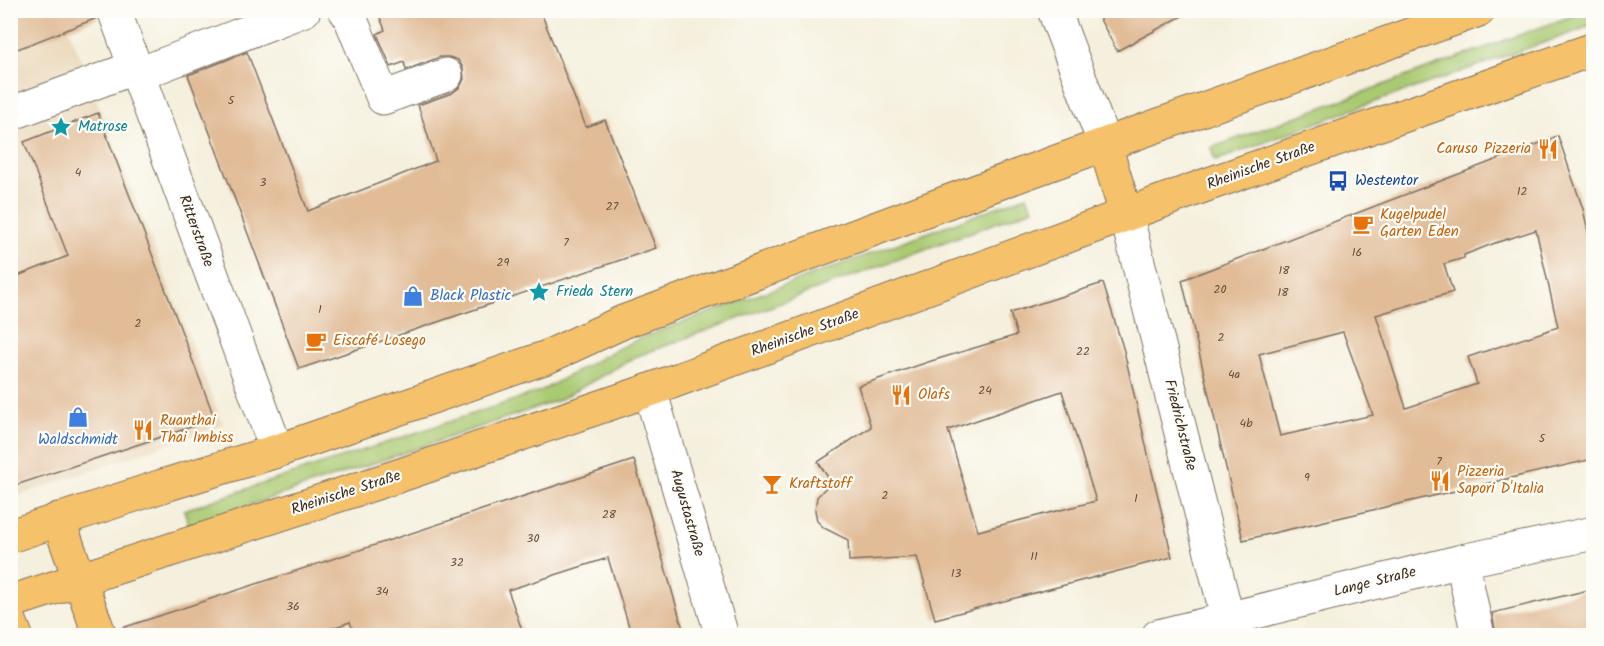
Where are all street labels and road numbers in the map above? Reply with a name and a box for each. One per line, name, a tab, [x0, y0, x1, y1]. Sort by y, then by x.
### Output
street label: Rheinische Straße	[1203, 135, 1319, 197]
street label: Ritterstraße	[172, 191, 220, 271]
street label: Rheinische Straße	[747, 302, 863, 364]
street label: Friedrichstraße	[1157, 377, 1203, 474]
street label: Rheinische Straße	[288, 464, 404, 522]
street label: Augustastraße	[663, 467, 711, 560]
street label: Lange Straße	[1331, 560, 1419, 604]

